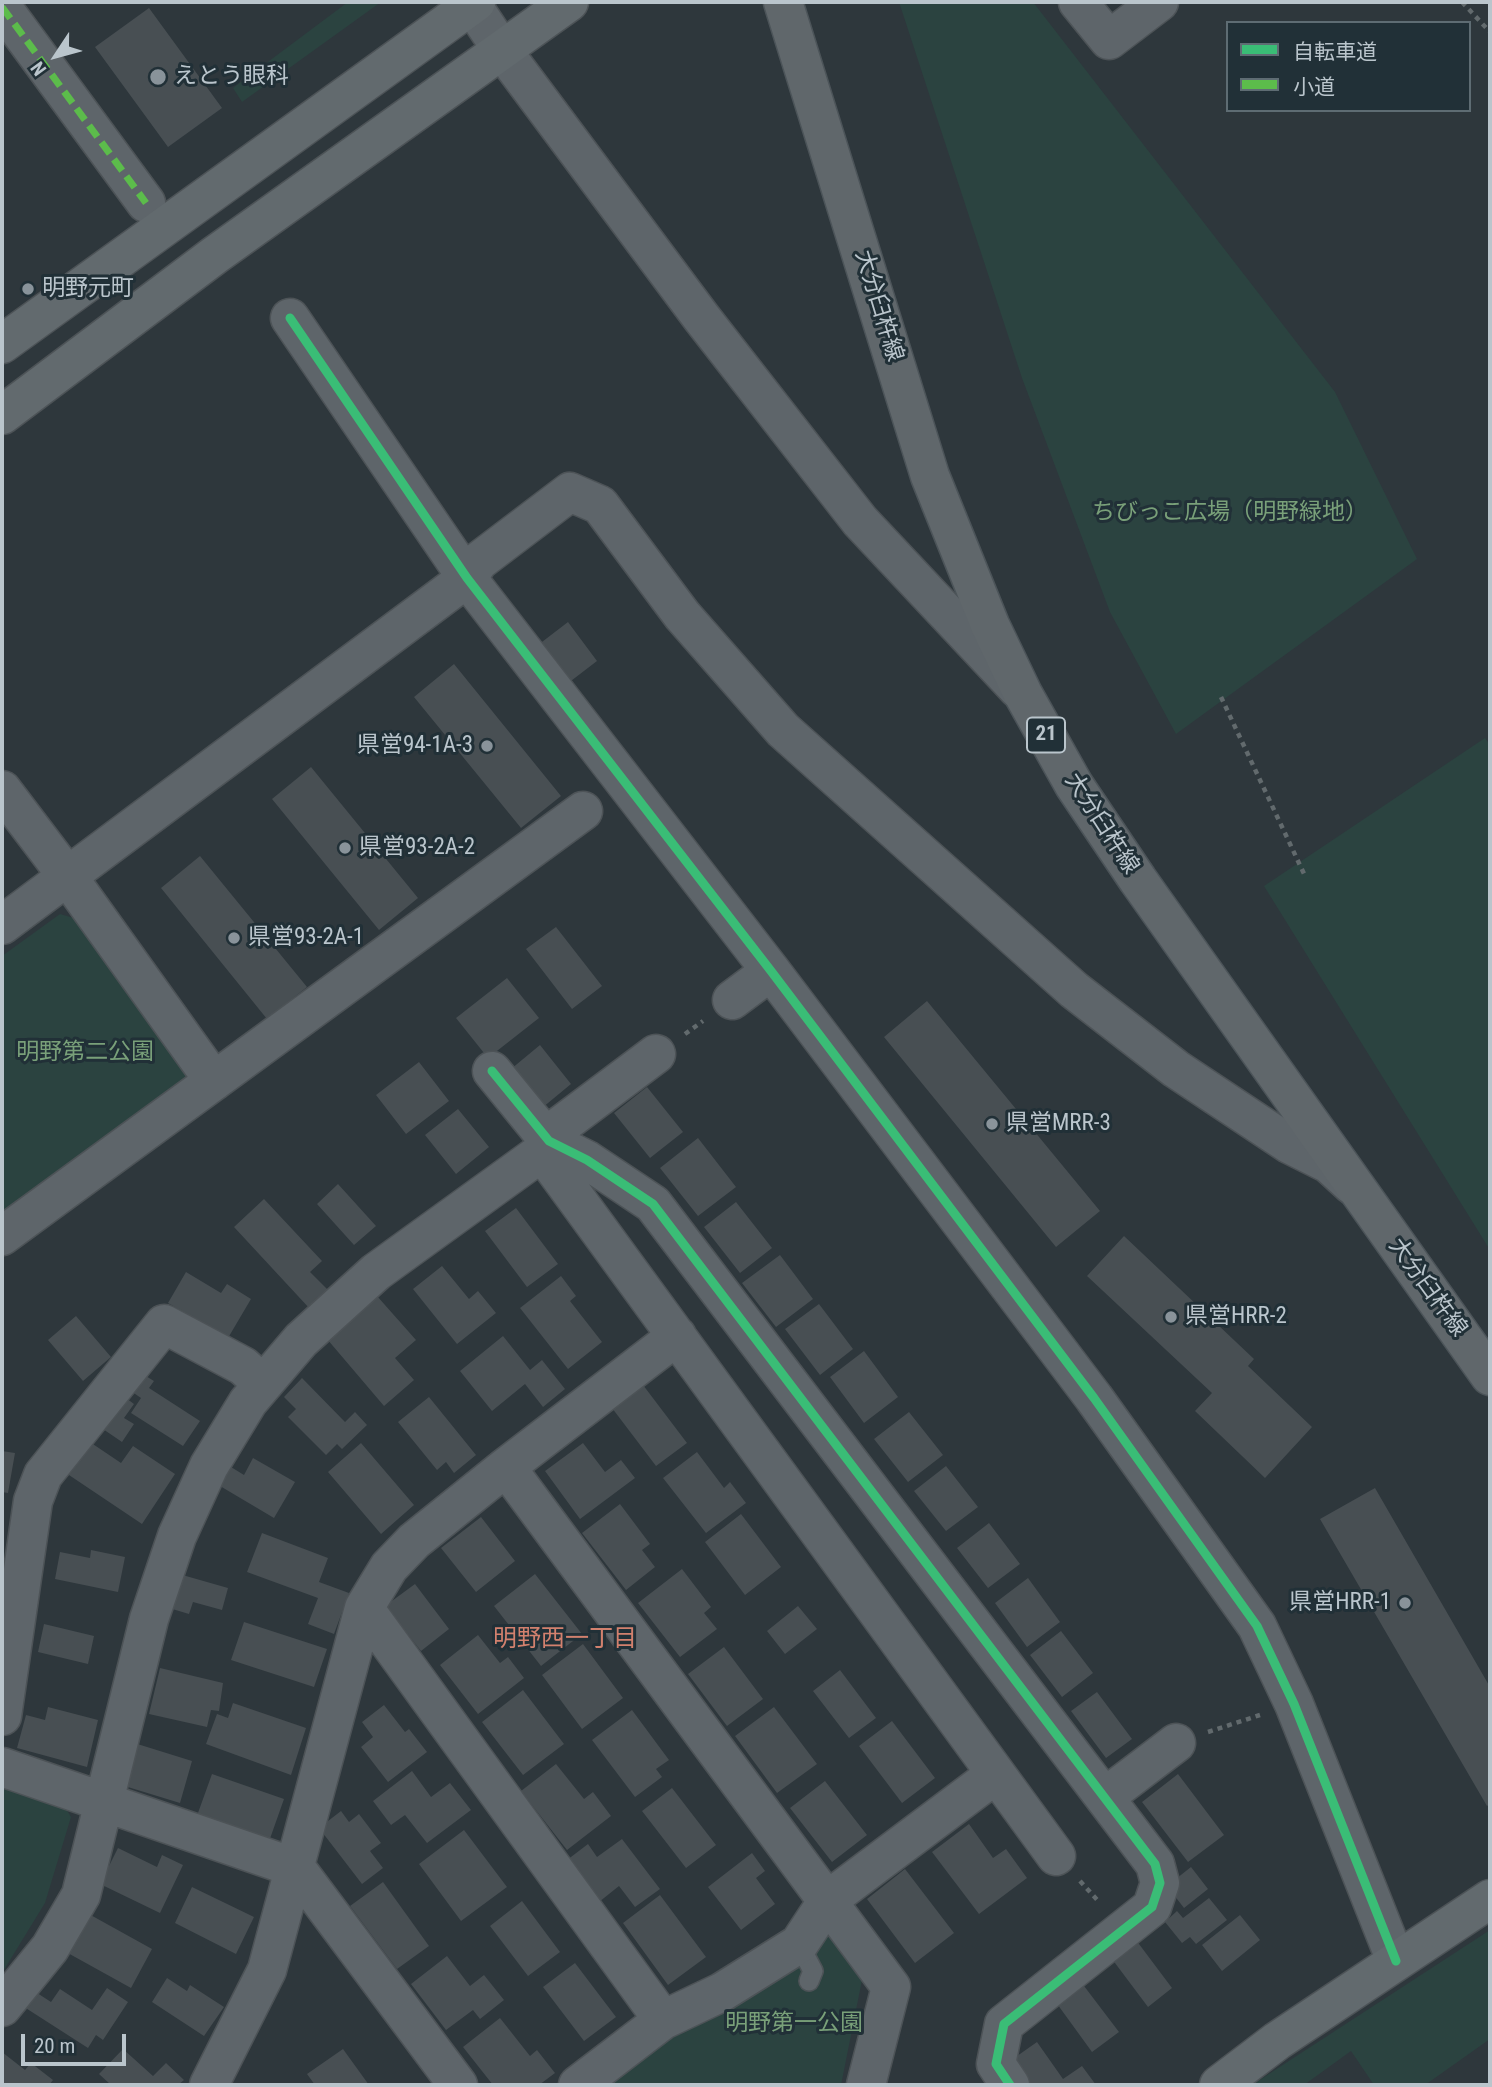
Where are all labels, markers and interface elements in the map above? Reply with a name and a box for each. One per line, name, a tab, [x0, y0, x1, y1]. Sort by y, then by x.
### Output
north arrow	[21, 21, 91, 91]
legend	[1226, 21, 1471, 112]
text: 自転車道	[1293, 40, 1377, 64]
text: N	[26, 57, 51, 80]
place label: えとう眼科	[174, 63, 289, 91]
marker: えとう眼科	[148, 67, 168, 87]
text: 小道	[1293, 75, 1335, 99]
street label: 大分臼杵線	[848, 247, 908, 365]
place label: 明野元町	[42, 275, 134, 303]
marker: 明野元町	[20, 281, 36, 297]
park label: ちびっこ広場（明野緑地）	[1092, 499, 1368, 527]
road number: 21	[1027, 718, 1065, 752]
place label: 県営94-1A-3	[357, 732, 473, 760]
marker: 県営94-1A-3	[479, 738, 495, 754]
street label: 大分臼杵線	[1058, 768, 1144, 880]
place label: 県営93-2A-2	[359, 834, 475, 862]
marker: 県営93-2A-2	[337, 840, 353, 856]
place label: 県営93-2A-1	[248, 924, 364, 952]
marker: 県営93-2A-1	[226, 930, 242, 946]
park label: 明野第二公園	[16, 1039, 154, 1067]
place label: 県営MRR-3	[1006, 1110, 1111, 1138]
marker: 県営MRR-3	[984, 1116, 1000, 1132]
street label: 大分臼杵線	[1382, 1233, 1472, 1343]
place label: 県営HRR-2	[1185, 1303, 1287, 1331]
marker: 県営HRR-2	[1163, 1309, 1179, 1325]
place label: 県営HRR-1	[1289, 1589, 1391, 1617]
marker: 県営HRR-1	[1397, 1595, 1413, 1611]
district label: 明野西一丁目	[493, 1626, 637, 1654]
park label: 明野第一公園	[725, 2010, 863, 2038]
scale bar	[24, 2021, 130, 2064]
text: 20 m	[34, 2034, 75, 2058]

